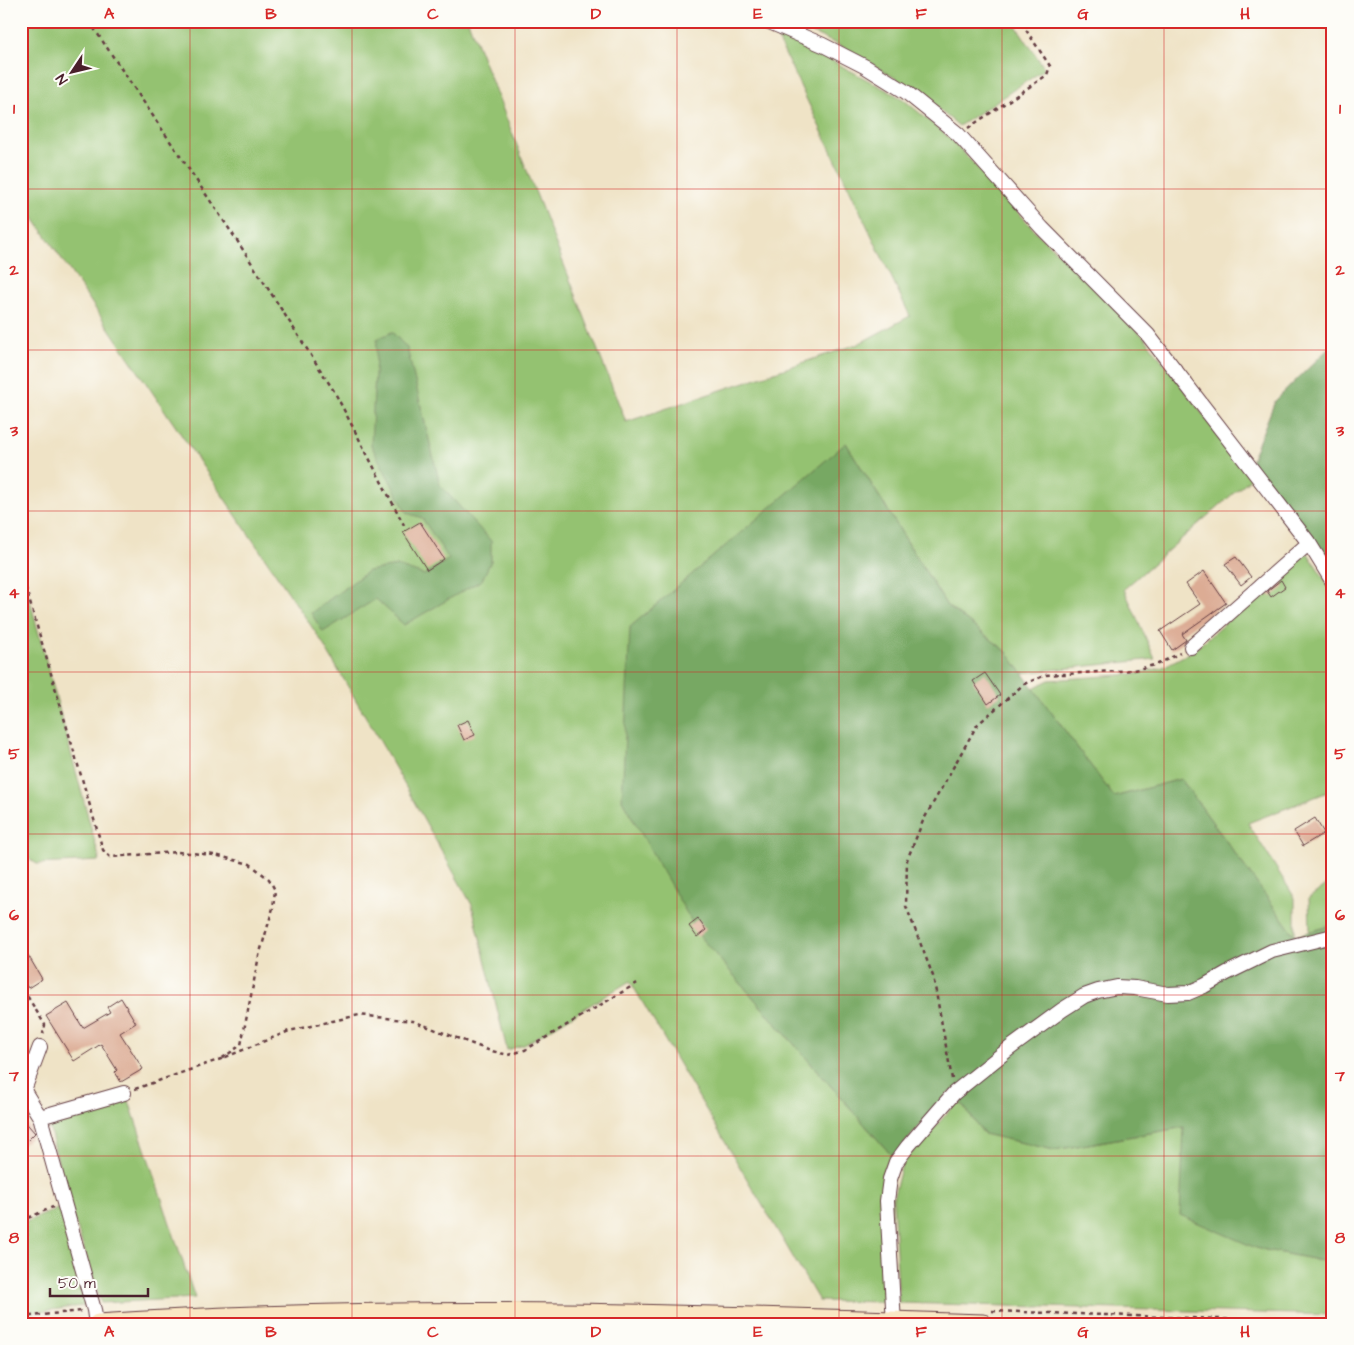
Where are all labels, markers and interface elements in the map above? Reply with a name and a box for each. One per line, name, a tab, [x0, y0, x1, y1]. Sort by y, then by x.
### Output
text: A	[104, 3, 115, 25]
text: B	[265, 3, 277, 25]
text: C	[427, 3, 439, 25]
text: D	[591, 3, 602, 25]
text: E	[753, 3, 763, 25]
text: F	[915, 3, 927, 25]
text: G	[1077, 3, 1089, 25]
text: H	[1240, 3, 1250, 25]
north arrow	[48, 48, 98, 98]
text: N	[51, 69, 73, 88]
text: 1	[13, 98, 16, 120]
text: 1	[1339, 98, 1342, 120]
text: 2	[8, 259, 19, 281]
text: 2	[1334, 259, 1345, 281]
text: 3	[9, 420, 19, 442]
text: 3	[1335, 420, 1345, 442]
text: 4	[9, 582, 20, 604]
text: 4	[1335, 582, 1346, 604]
text: 5	[8, 743, 20, 765]
text: 5	[1334, 743, 1346, 765]
text: 6	[9, 904, 19, 926]
text: 6	[1335, 904, 1345, 926]
text: 7	[8, 1065, 19, 1087]
text: 7	[1334, 1065, 1345, 1087]
text: 8	[9, 1227, 20, 1249]
text: 8	[1335, 1227, 1346, 1249]
scale bar	[50, 1265, 148, 1297]
text: 50 m	[58, 1273, 96, 1294]
text: A	[104, 1321, 115, 1343]
text: B	[265, 1321, 277, 1343]
text: C	[427, 1321, 439, 1343]
text: D	[591, 1321, 602, 1343]
text: E	[753, 1321, 763, 1343]
text: F	[915, 1321, 927, 1343]
text: G	[1077, 1321, 1089, 1343]
text: H	[1240, 1321, 1250, 1343]

